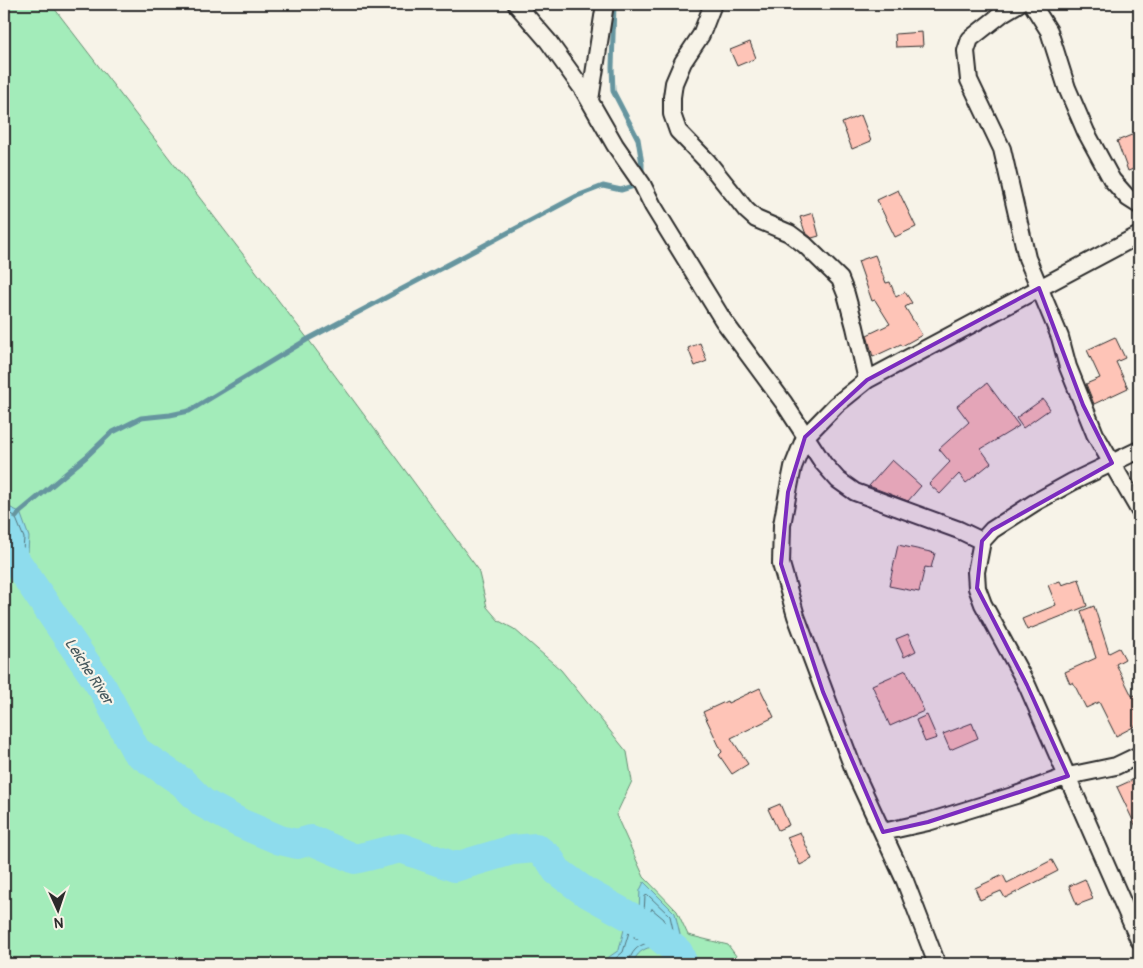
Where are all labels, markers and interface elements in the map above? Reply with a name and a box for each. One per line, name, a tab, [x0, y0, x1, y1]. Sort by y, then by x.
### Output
water label: Leiche River	[60, 635, 118, 709]
north arrow	[32, 886, 82, 936]
text: N	[53, 914, 64, 931]

